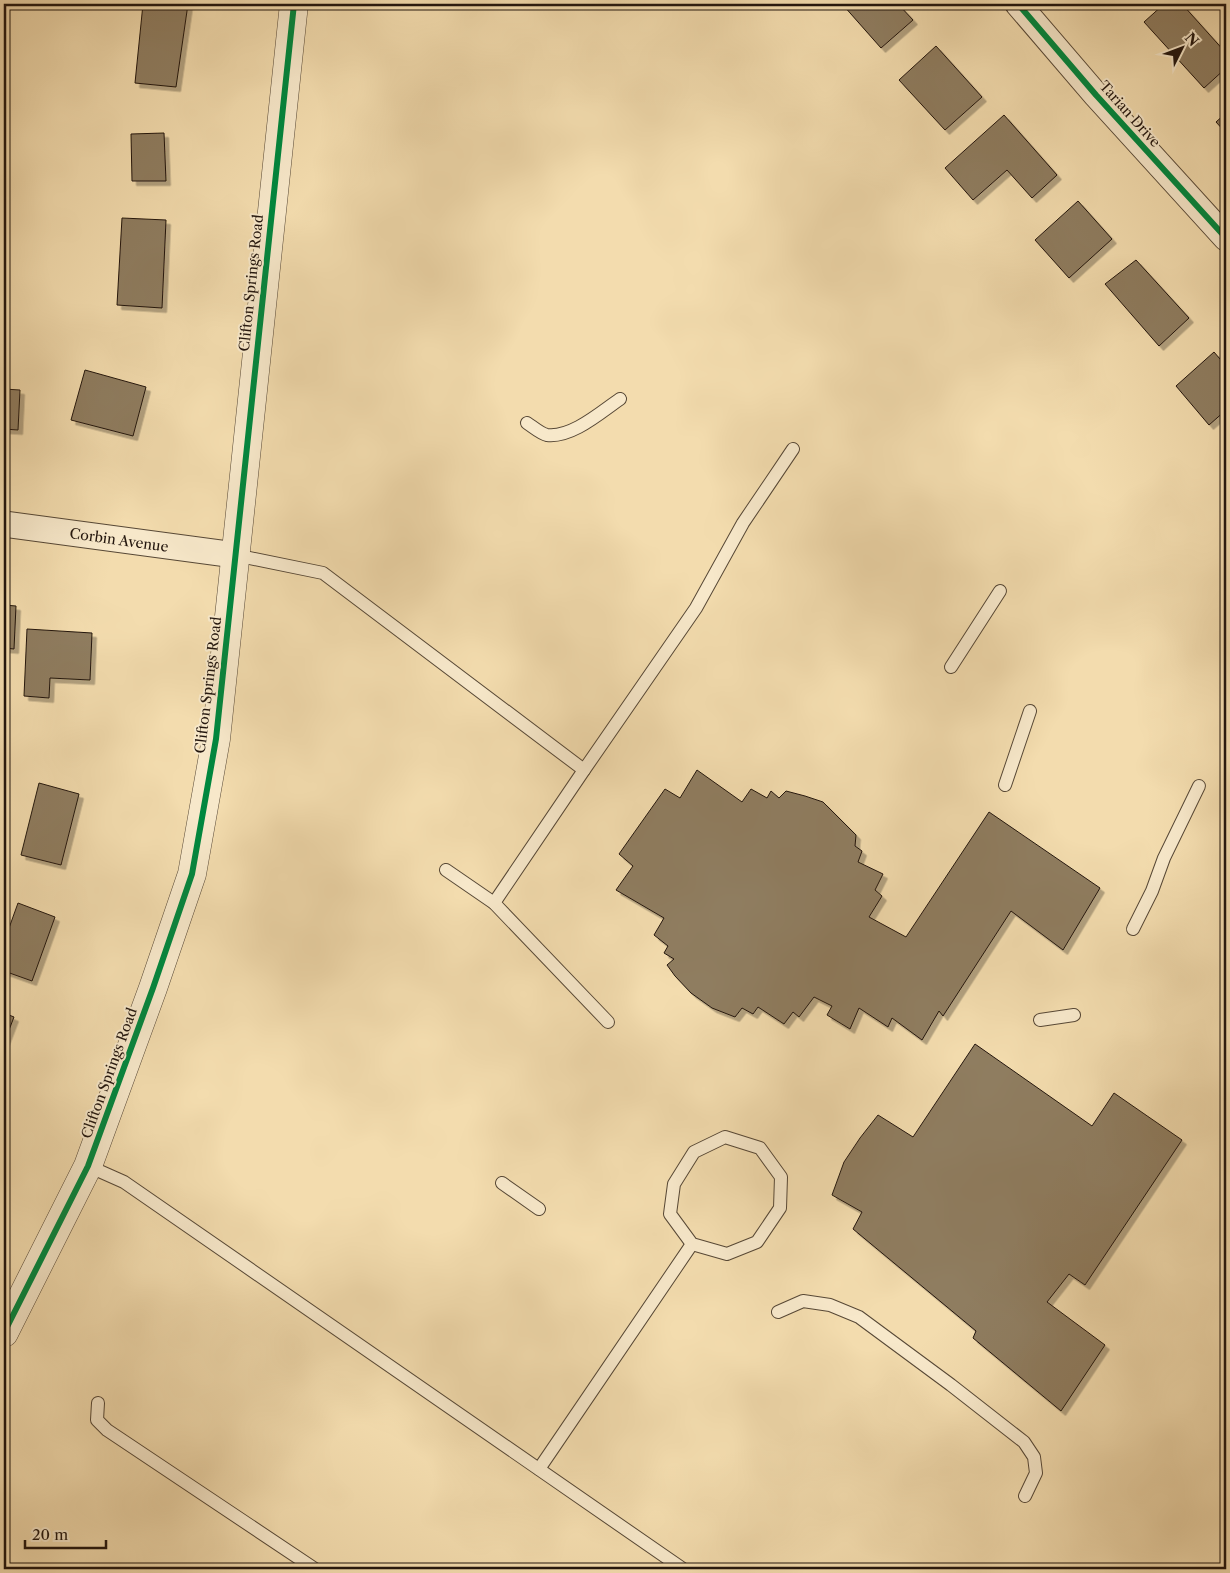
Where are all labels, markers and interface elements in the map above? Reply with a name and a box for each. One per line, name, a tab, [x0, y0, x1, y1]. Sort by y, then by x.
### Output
north arrow	[1158, 22, 1208, 72]
text: N	[1181, 29, 1202, 50]
street label: Tarian Drive	[1096, 77, 1165, 151]
street label: Clifton Springs Road	[235, 213, 267, 352]
street label: Corbin Avenue	[68, 524, 170, 556]
street label: Clifton Springs Road	[191, 615, 225, 754]
street label: Clifton Springs Road	[77, 1005, 141, 1141]
scale bar	[25, 1518, 106, 1550]
text: 20 m	[32, 1525, 68, 1544]

